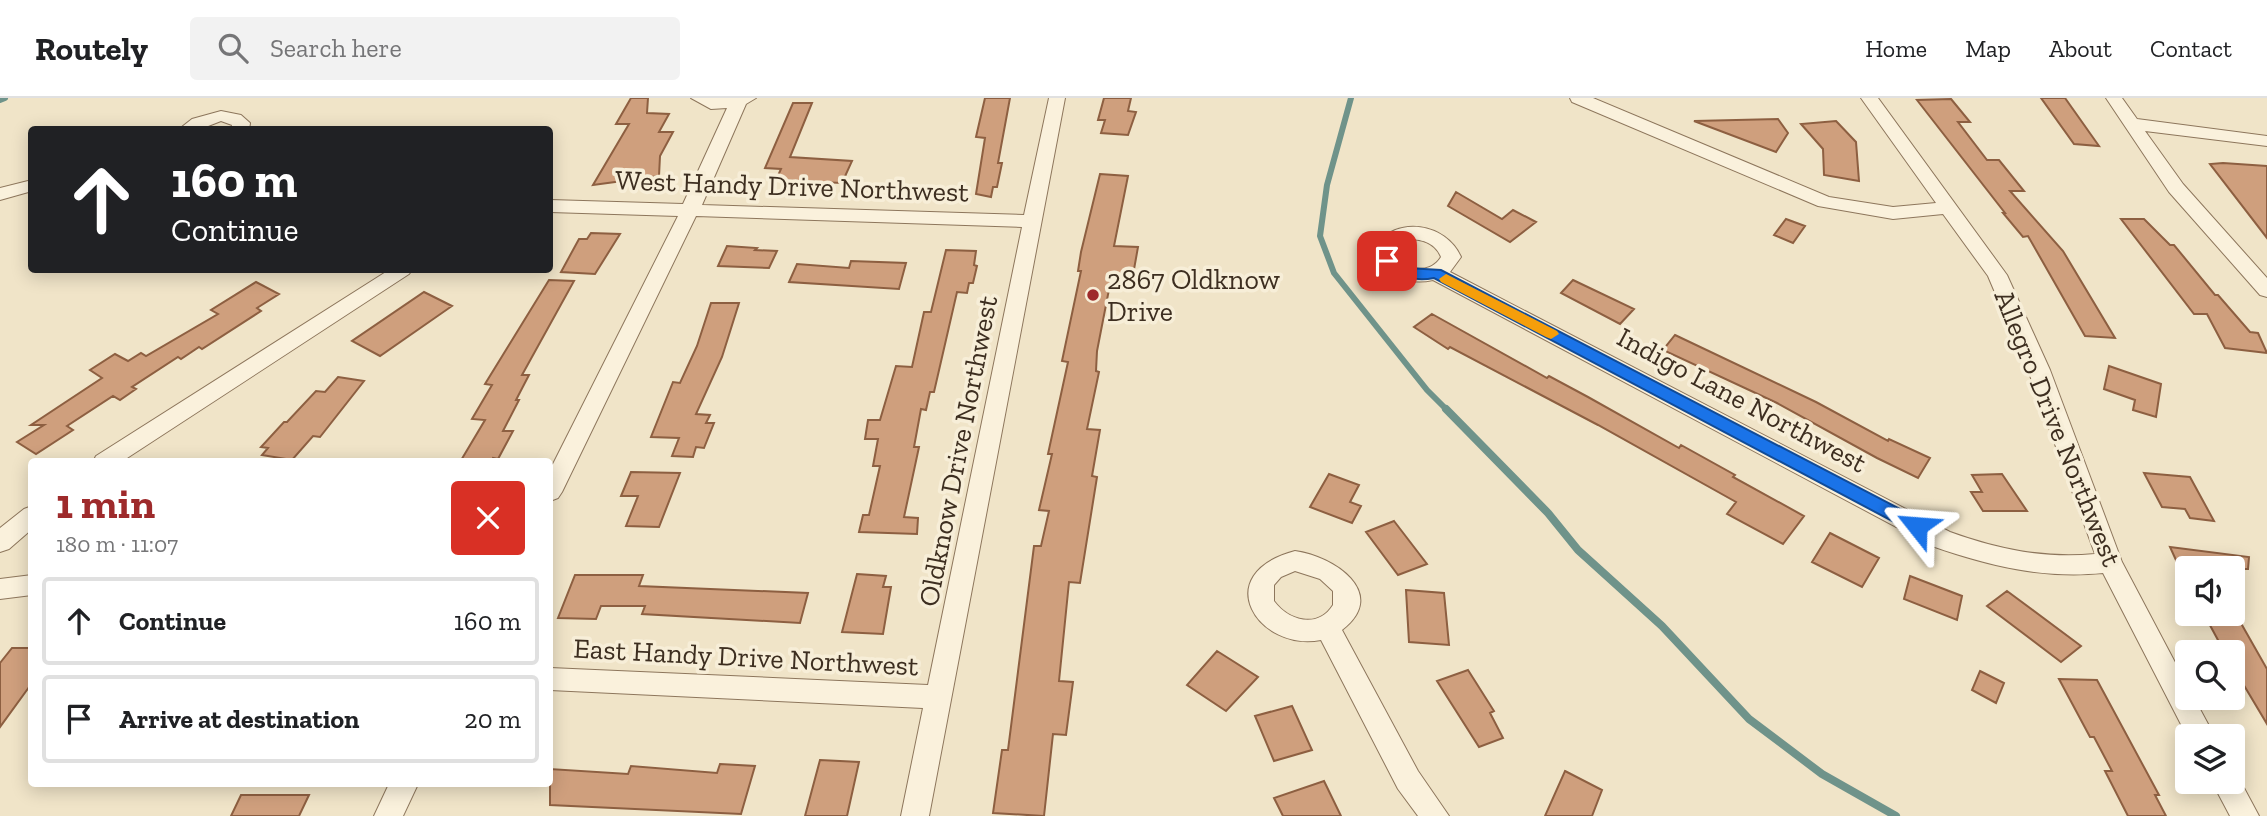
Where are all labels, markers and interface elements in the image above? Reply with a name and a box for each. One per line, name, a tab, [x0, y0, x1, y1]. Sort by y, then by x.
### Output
search box	[190, 17, 680, 80]
text: Routely	[35, 29, 148, 68]
icon: search	[214, 29, 252, 67]
text: Search here	[270, 32, 402, 64]
text: Home	[1865, 34, 1927, 63]
text: Map	[1965, 34, 2011, 63]
text: About	[2049, 34, 2112, 63]
text: Contact	[2150, 34, 2232, 63]
text: 160 m	[171, 151, 297, 210]
icon: ahead	[56, 154, 147, 245]
street label: West Handy Drive Northwest	[615, 163, 970, 209]
text: Continue	[171, 211, 299, 249]
pin	[1357, 231, 1417, 291]
icon: arrive	[1368, 242, 1406, 280]
place label: 2867 Oldknow Drive	[1107, 263, 1280, 328]
street label: Allegro Drive Northwest	[1987, 285, 2129, 571]
marker: 2867 Oldknow Drive	[1085, 287, 1101, 303]
street label: Oldknow Drive Northwest	[912, 292, 1004, 609]
street label: Indigo Lane Northwest	[1612, 320, 1873, 480]
text: 1 min	[56, 478, 155, 529]
button: close	[451, 481, 525, 555]
position arrow	[1880, 489, 1954, 563]
text: 180 m · 11:07	[56, 530, 178, 558]
map controls	[2175, 556, 2245, 794]
button: sound	[2175, 556, 2245, 626]
icon: ahead	[60, 602, 98, 640]
text: Continue	[119, 605, 226, 637]
text: 160 m	[454, 605, 521, 637]
street label: East Handy Drive Northwest	[573, 631, 920, 683]
button: search	[2175, 640, 2245, 710]
icon: arrive	[60, 700, 98, 738]
text: Arrive at destination	[119, 703, 359, 735]
text: 20 m	[464, 703, 521, 735]
button: layers	[2175, 724, 2245, 794]

